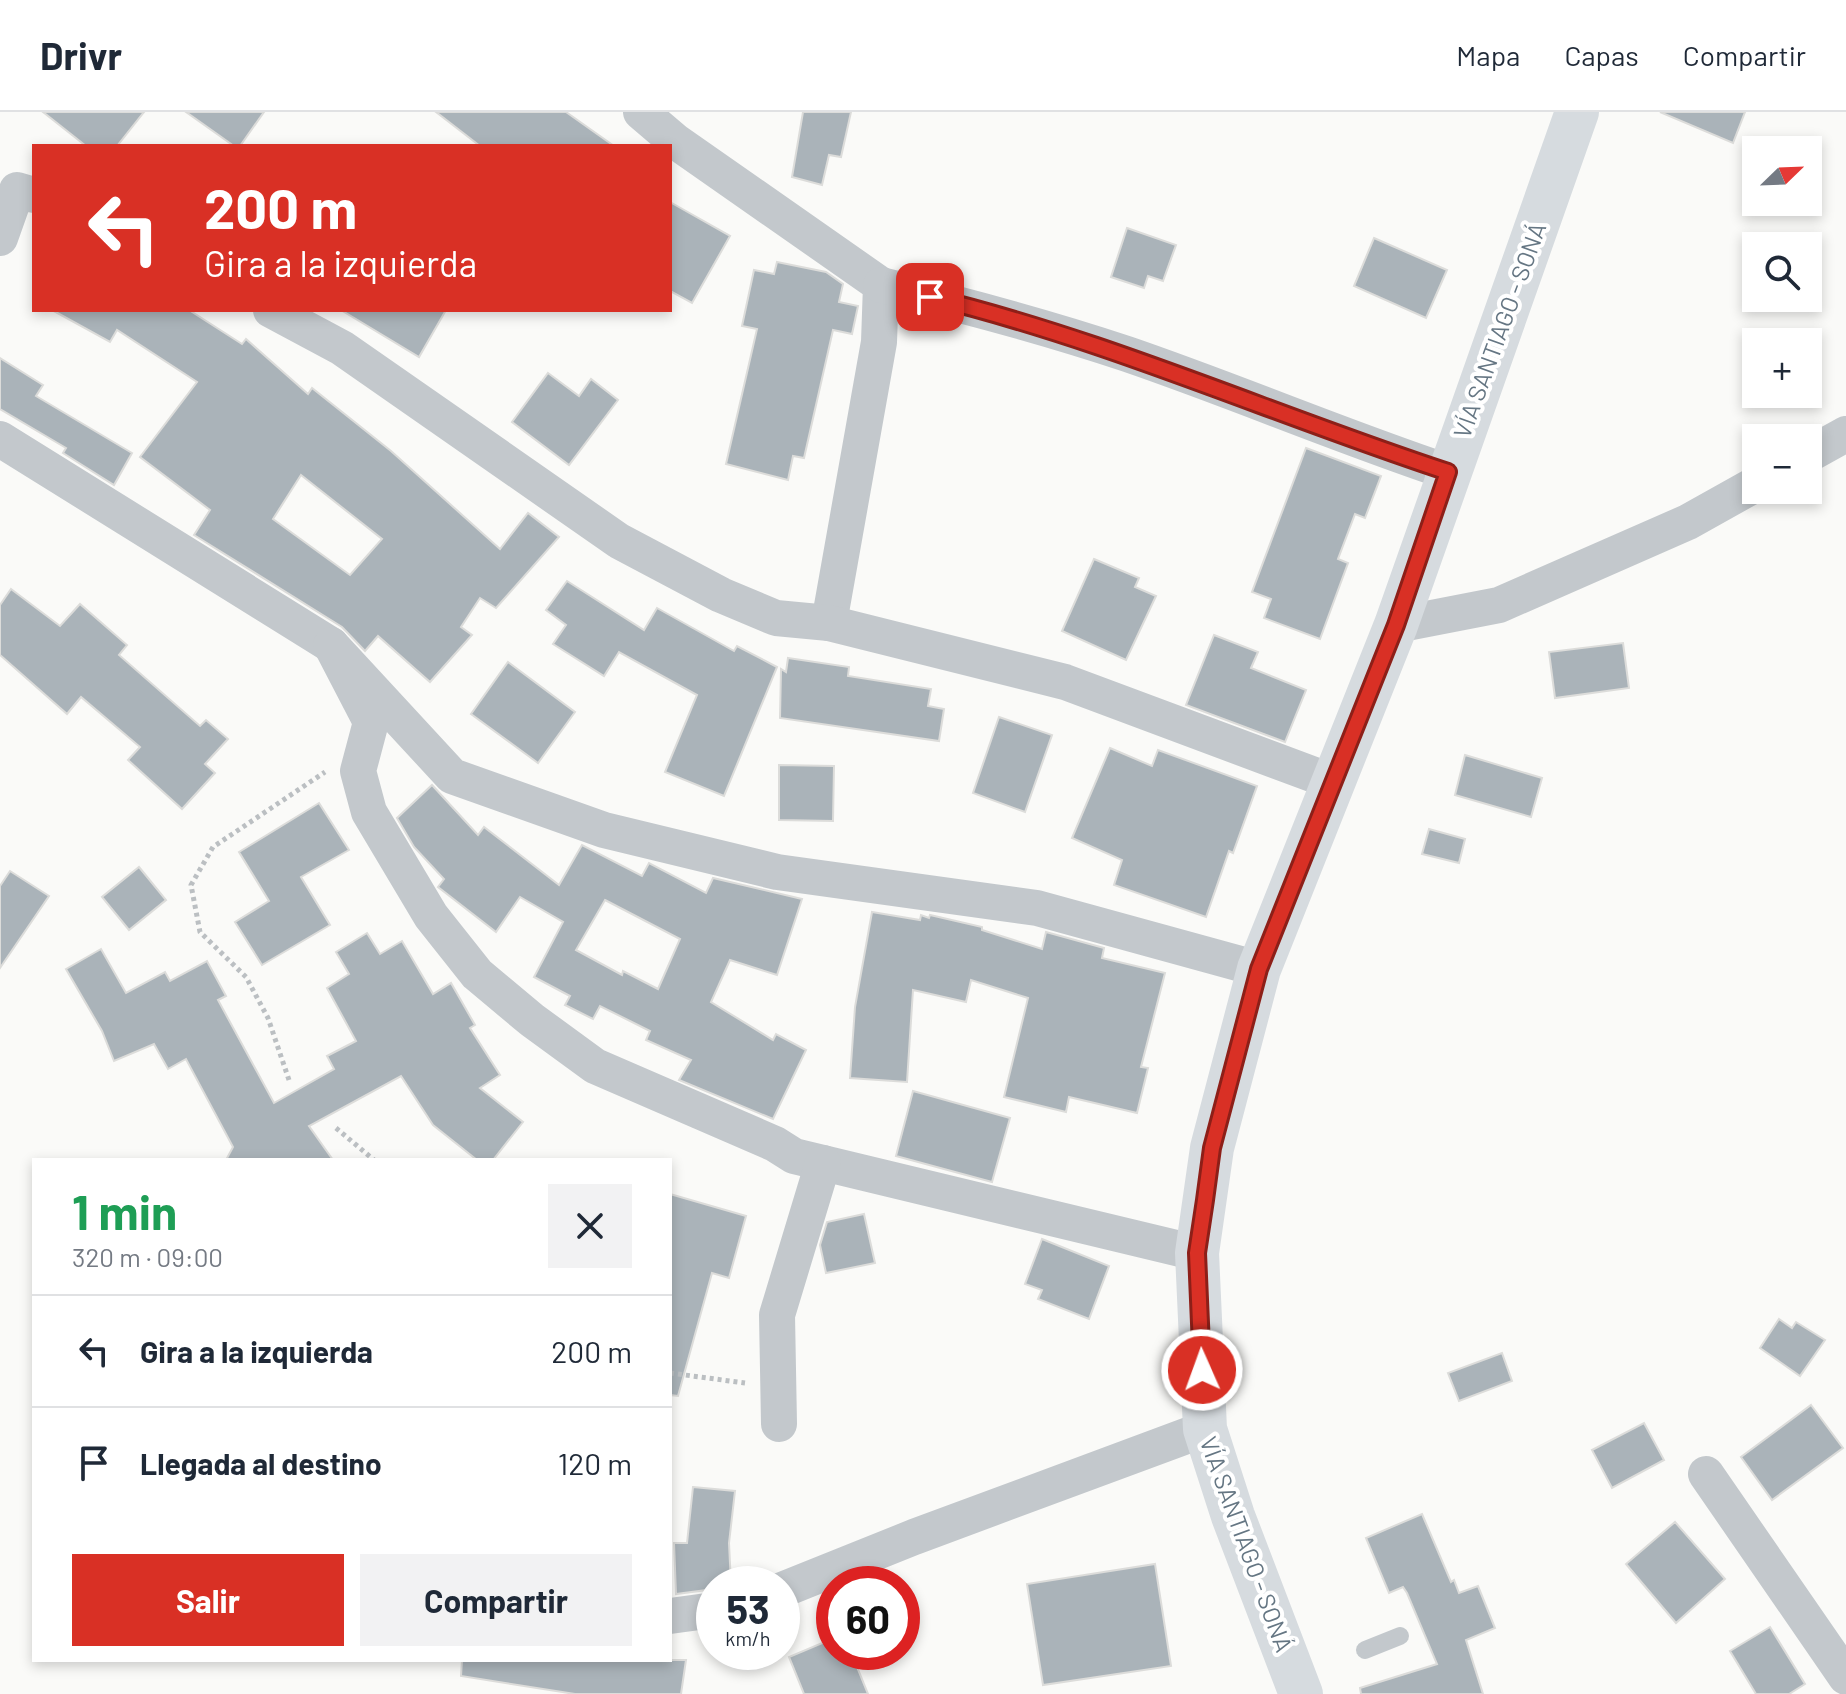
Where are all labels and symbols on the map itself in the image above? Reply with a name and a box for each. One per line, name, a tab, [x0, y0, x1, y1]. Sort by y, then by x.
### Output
north arrow	[1742, 136, 1822, 216]
street label: VÍA SANTIAGO - SONÁ	[1447, 218, 1551, 442]
pin	[896, 263, 964, 331]
position arrow	[1160, 1328, 1244, 1412]
street label: VÍA SANTIAGO - SONÁ	[1195, 1432, 1299, 1656]
speed limit sign: 60	[816, 1566, 920, 1670]

